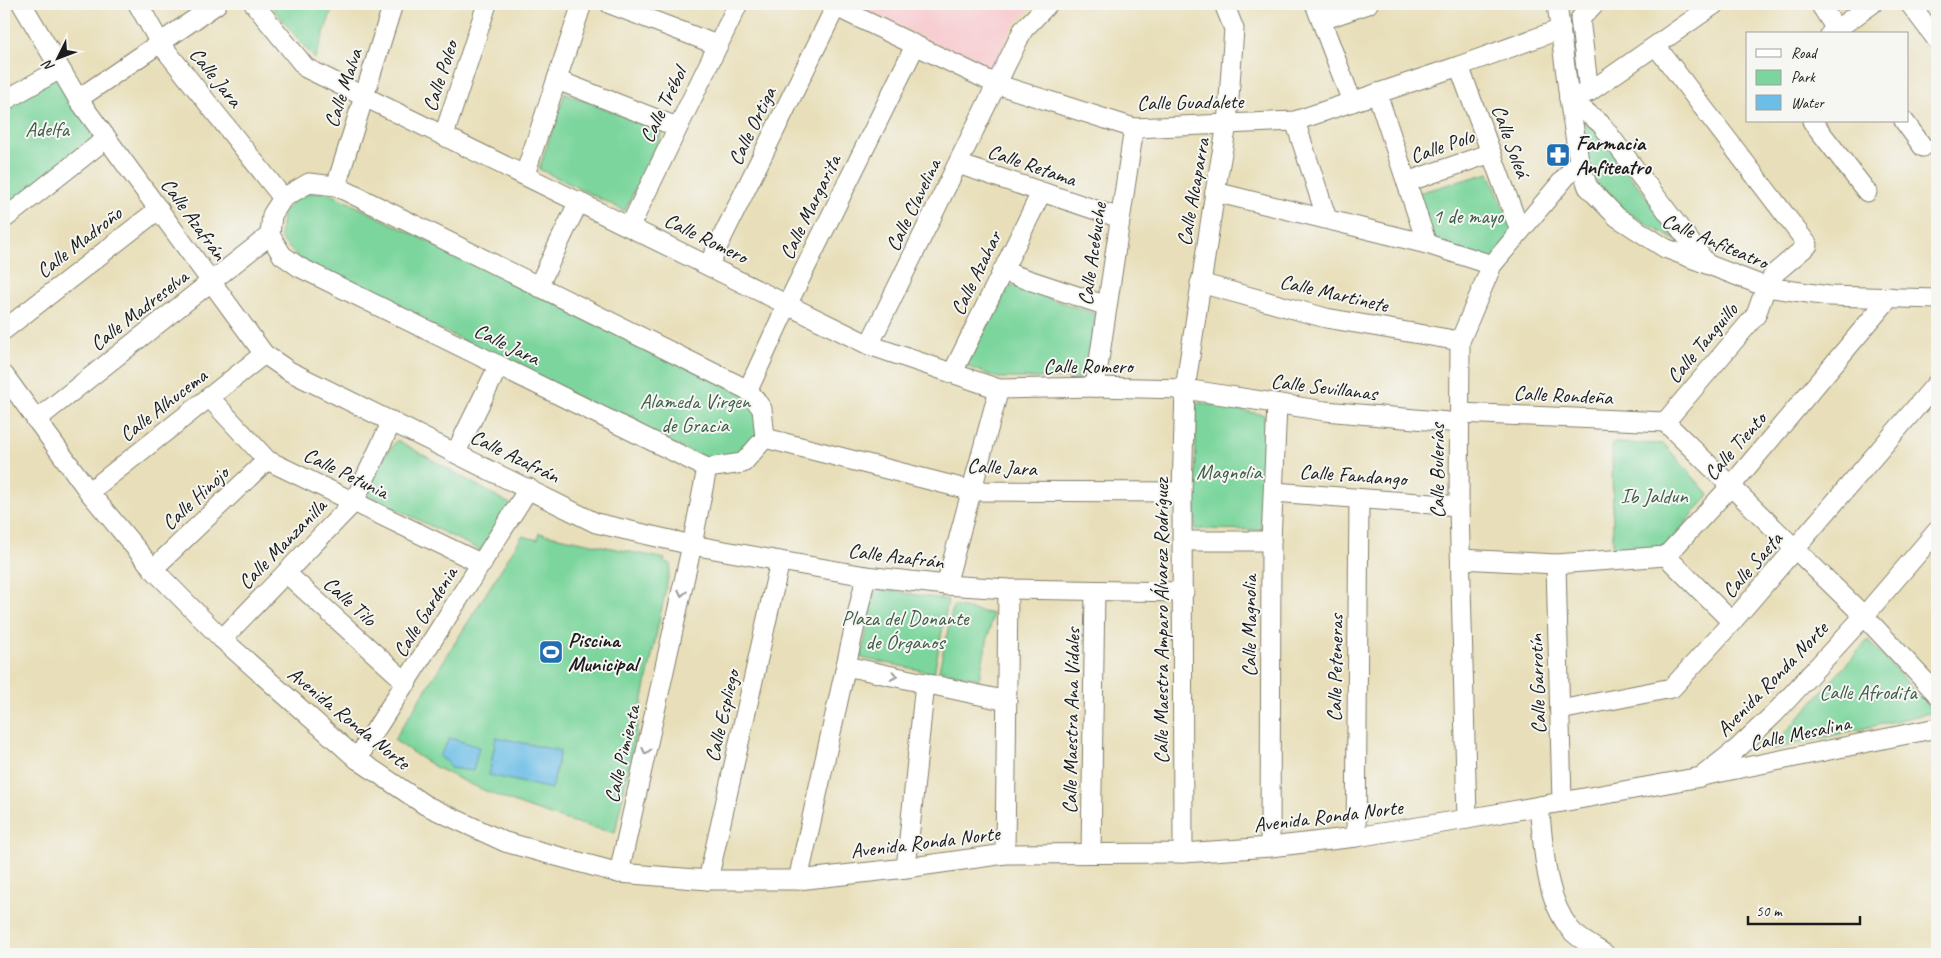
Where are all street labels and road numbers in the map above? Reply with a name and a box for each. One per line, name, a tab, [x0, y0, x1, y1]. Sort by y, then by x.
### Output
street label: Calle Poleo	[416, 35, 464, 115]
street label: Calle Jara	[184, 42, 249, 114]
street label: Calle Malva	[318, 44, 368, 131]
street label: Calle Trébol	[634, 60, 694, 147]
street label: Calle Ortiga	[722, 81, 783, 169]
street label: Calle Guadalete	[1137, 88, 1246, 116]
street label: Calle Soleá	[1486, 101, 1537, 183]
street label: Calle Polo	[1407, 122, 1479, 169]
street label: Calle Alcaparra	[1171, 135, 1216, 248]
street label: Calle Retama	[984, 138, 1081, 193]
street label: Calle Margarita	[774, 148, 848, 264]
street label: Calle Clavelina	[879, 152, 948, 255]
street label: Calle Azafrán	[155, 172, 233, 266]
street label: Calle Madroño	[31, 199, 128, 284]
street label: Calle Acebuche	[1072, 200, 1112, 307]
street label: Calle Romero	[660, 207, 754, 270]
street label: Calle Anfiteatro	[1658, 207, 1774, 276]
street label: Calle Azahar	[945, 225, 1008, 319]
street label: Calle Madreselva	[85, 262, 195, 356]
street label: Calle Martinete	[1277, 268, 1392, 318]
street label: Calle Tanguillo	[1661, 296, 1744, 389]
street label: Calle Jara	[470, 317, 546, 372]
street label: Calle Romero	[1043, 353, 1135, 379]
street label: Calle Alhucema	[114, 362, 213, 447]
street label: Calle Sevillanas	[1269, 368, 1380, 407]
street label: Calle Rondeña	[1513, 379, 1615, 411]
street label: Calle Tiento	[1698, 404, 1773, 486]
street label: Calle Bulerías	[1424, 422, 1450, 518]
street label: Calle Azafrán	[466, 423, 564, 489]
street label: Calle Petunia	[299, 441, 395, 506]
street label: Calle Jara	[966, 452, 1039, 482]
street label: Calle Fandango	[1299, 458, 1410, 492]
street label: Calle Hinojo	[156, 459, 236, 536]
street label: Calle Maestra Amparo Álvarez Rodríguez	[1148, 476, 1174, 764]
street label: Calle Manzanilla	[232, 491, 333, 595]
street label: Calle Saeta	[1716, 525, 1789, 603]
street label: Calle Azafrán	[847, 537, 946, 575]
street label: Calle Gardenia	[387, 560, 464, 662]
street label: Calle Tilo	[318, 570, 383, 633]
street label: Calle Magnolia	[1236, 572, 1262, 677]
street label: Calle Peteneras	[1321, 612, 1349, 722]
street label: Avenida Ronda Norte	[1711, 615, 1835, 742]
street label: Calle Maestra Ana Vidales	[1056, 626, 1086, 814]
street label: Calle Garrotín	[1522, 633, 1552, 734]
street label: Avenida Ronda Norte	[283, 661, 417, 777]
street label: Calle Espliego	[699, 665, 746, 764]
street label: Calle Pimienta	[598, 700, 646, 805]
street label: Calle Mesalina	[1747, 709, 1855, 756]
street label: Avenida Ronda Norte	[1252, 794, 1406, 838]
street label: Avenida Ronda Norte	[849, 820, 1003, 864]

